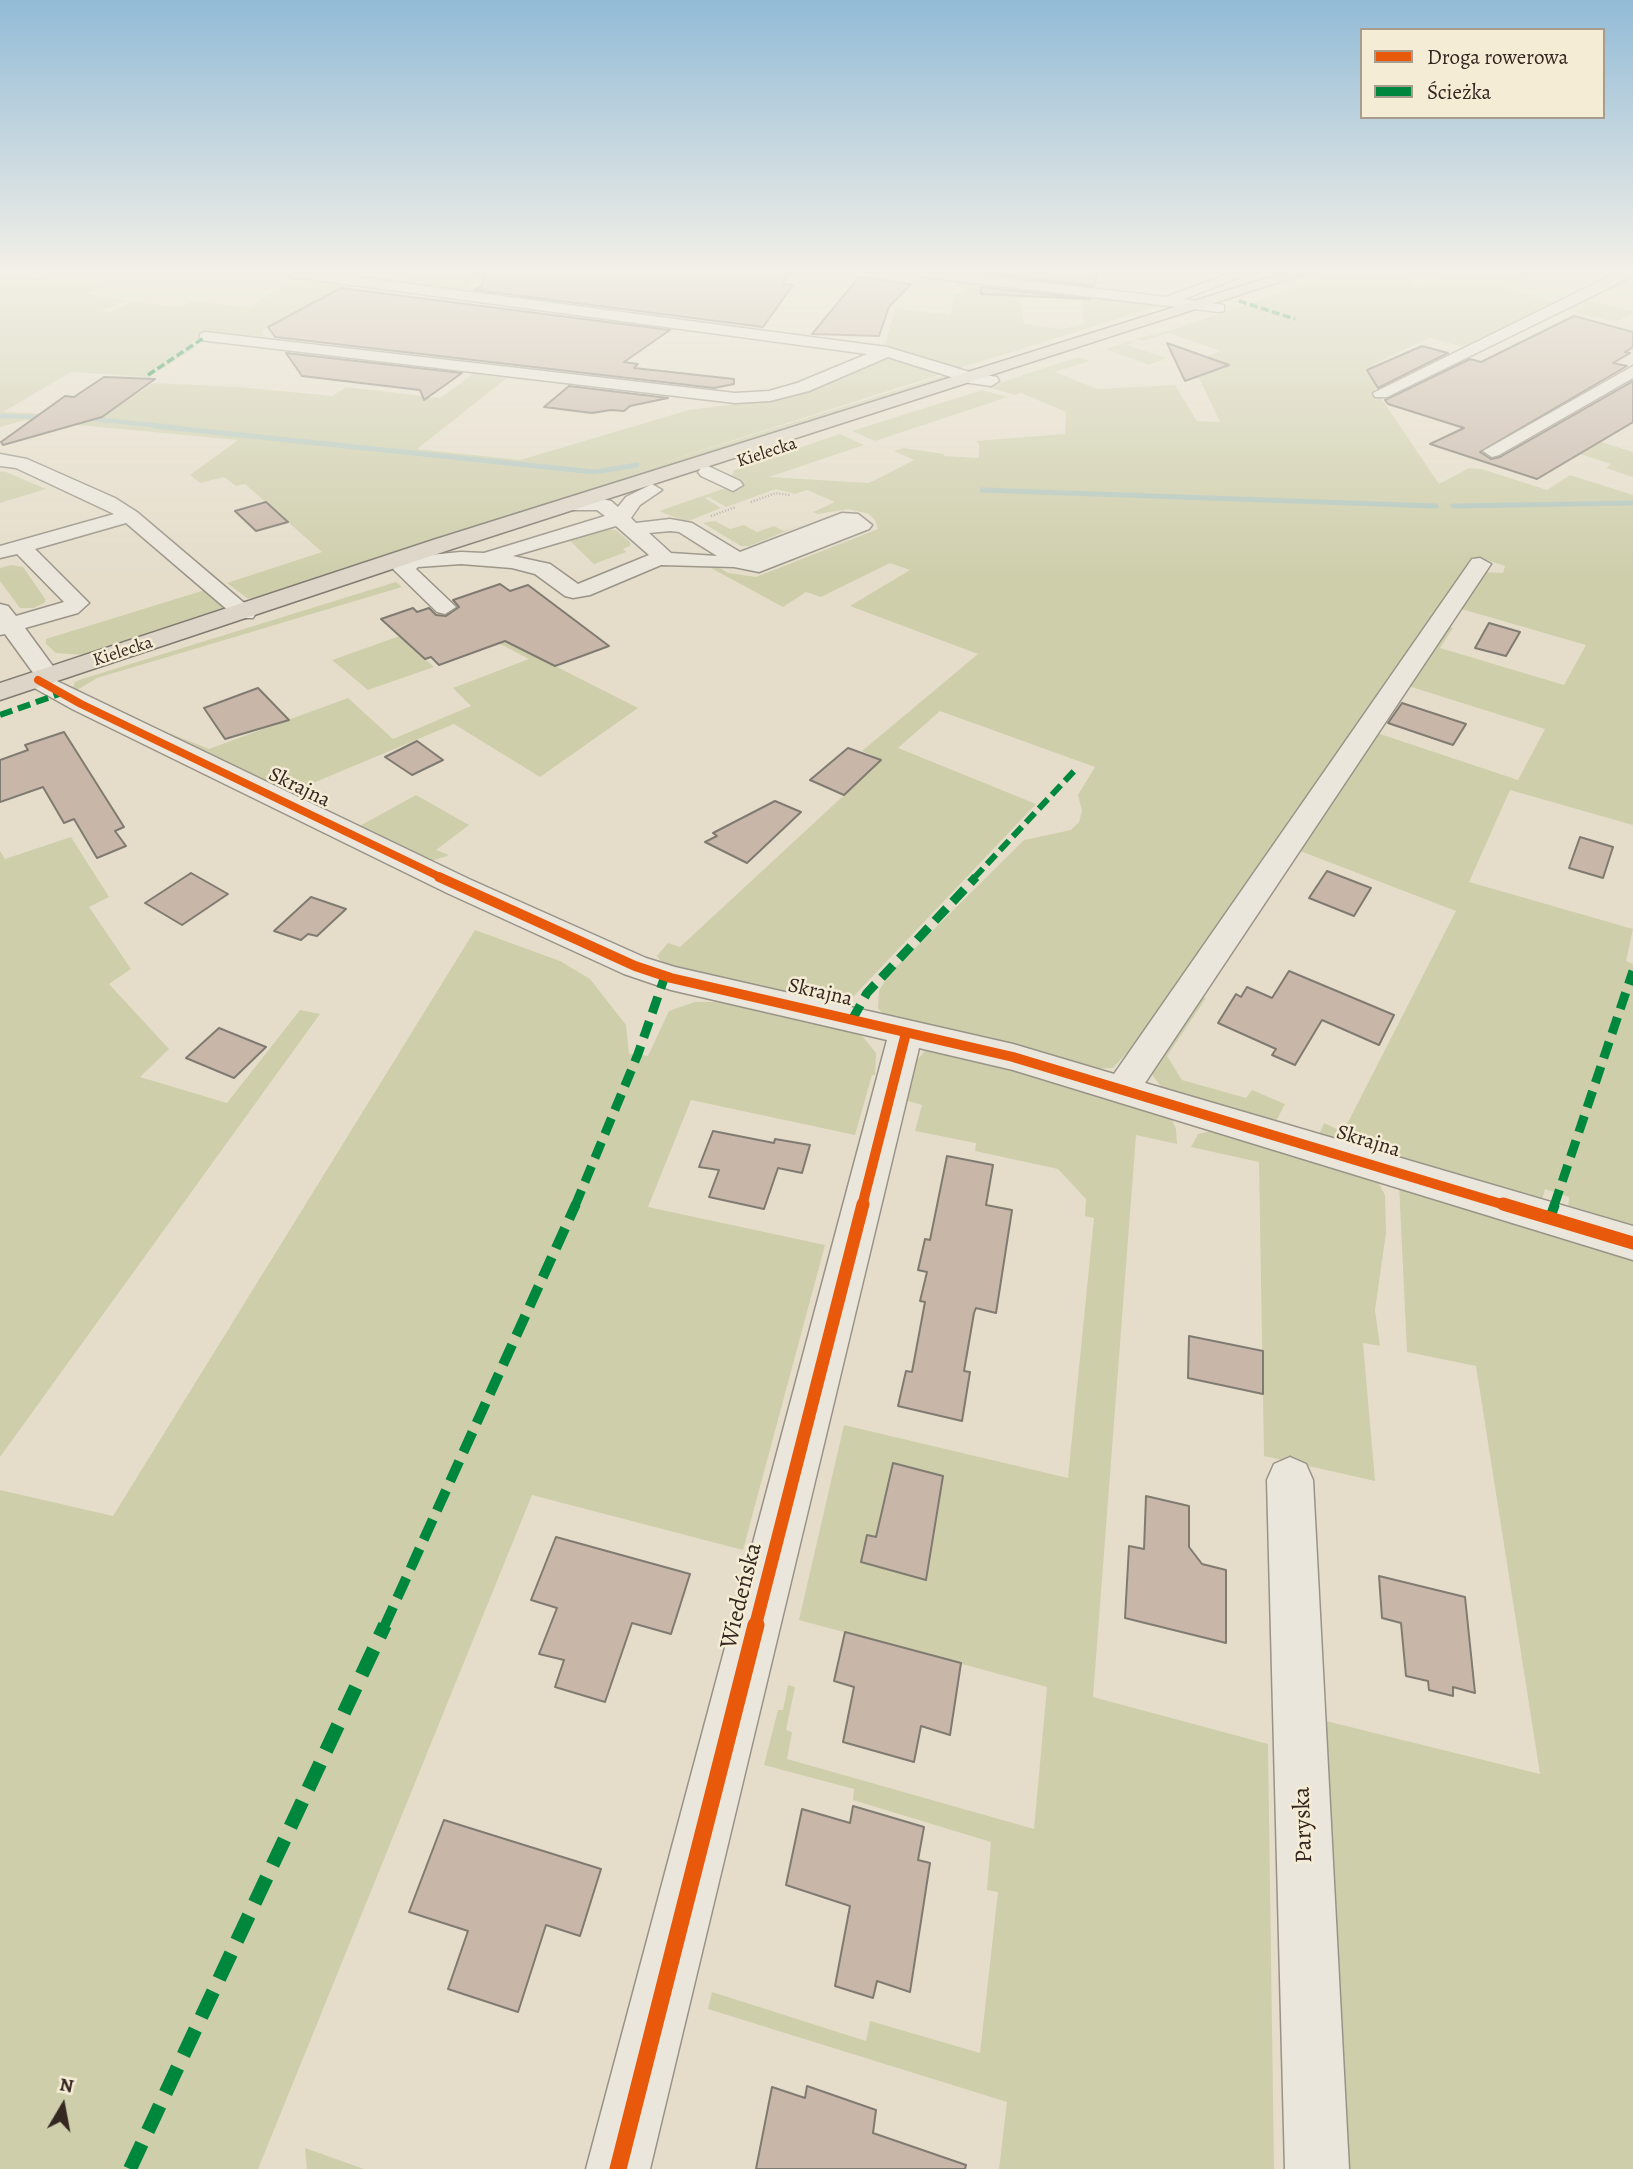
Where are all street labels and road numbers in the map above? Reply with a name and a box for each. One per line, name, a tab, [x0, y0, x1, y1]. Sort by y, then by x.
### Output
street label: Kielecka	[734, 433, 800, 473]
street label: Kielecka	[90, 632, 156, 672]
street label: Skrajna	[264, 762, 334, 814]
street label: Skrajna	[785, 973, 855, 1013]
street label: Skrajna	[1333, 1120, 1403, 1164]
street label: Wiedeńska	[715, 1540, 769, 1652]
street label: Paryska	[1288, 1786, 1320, 1864]

